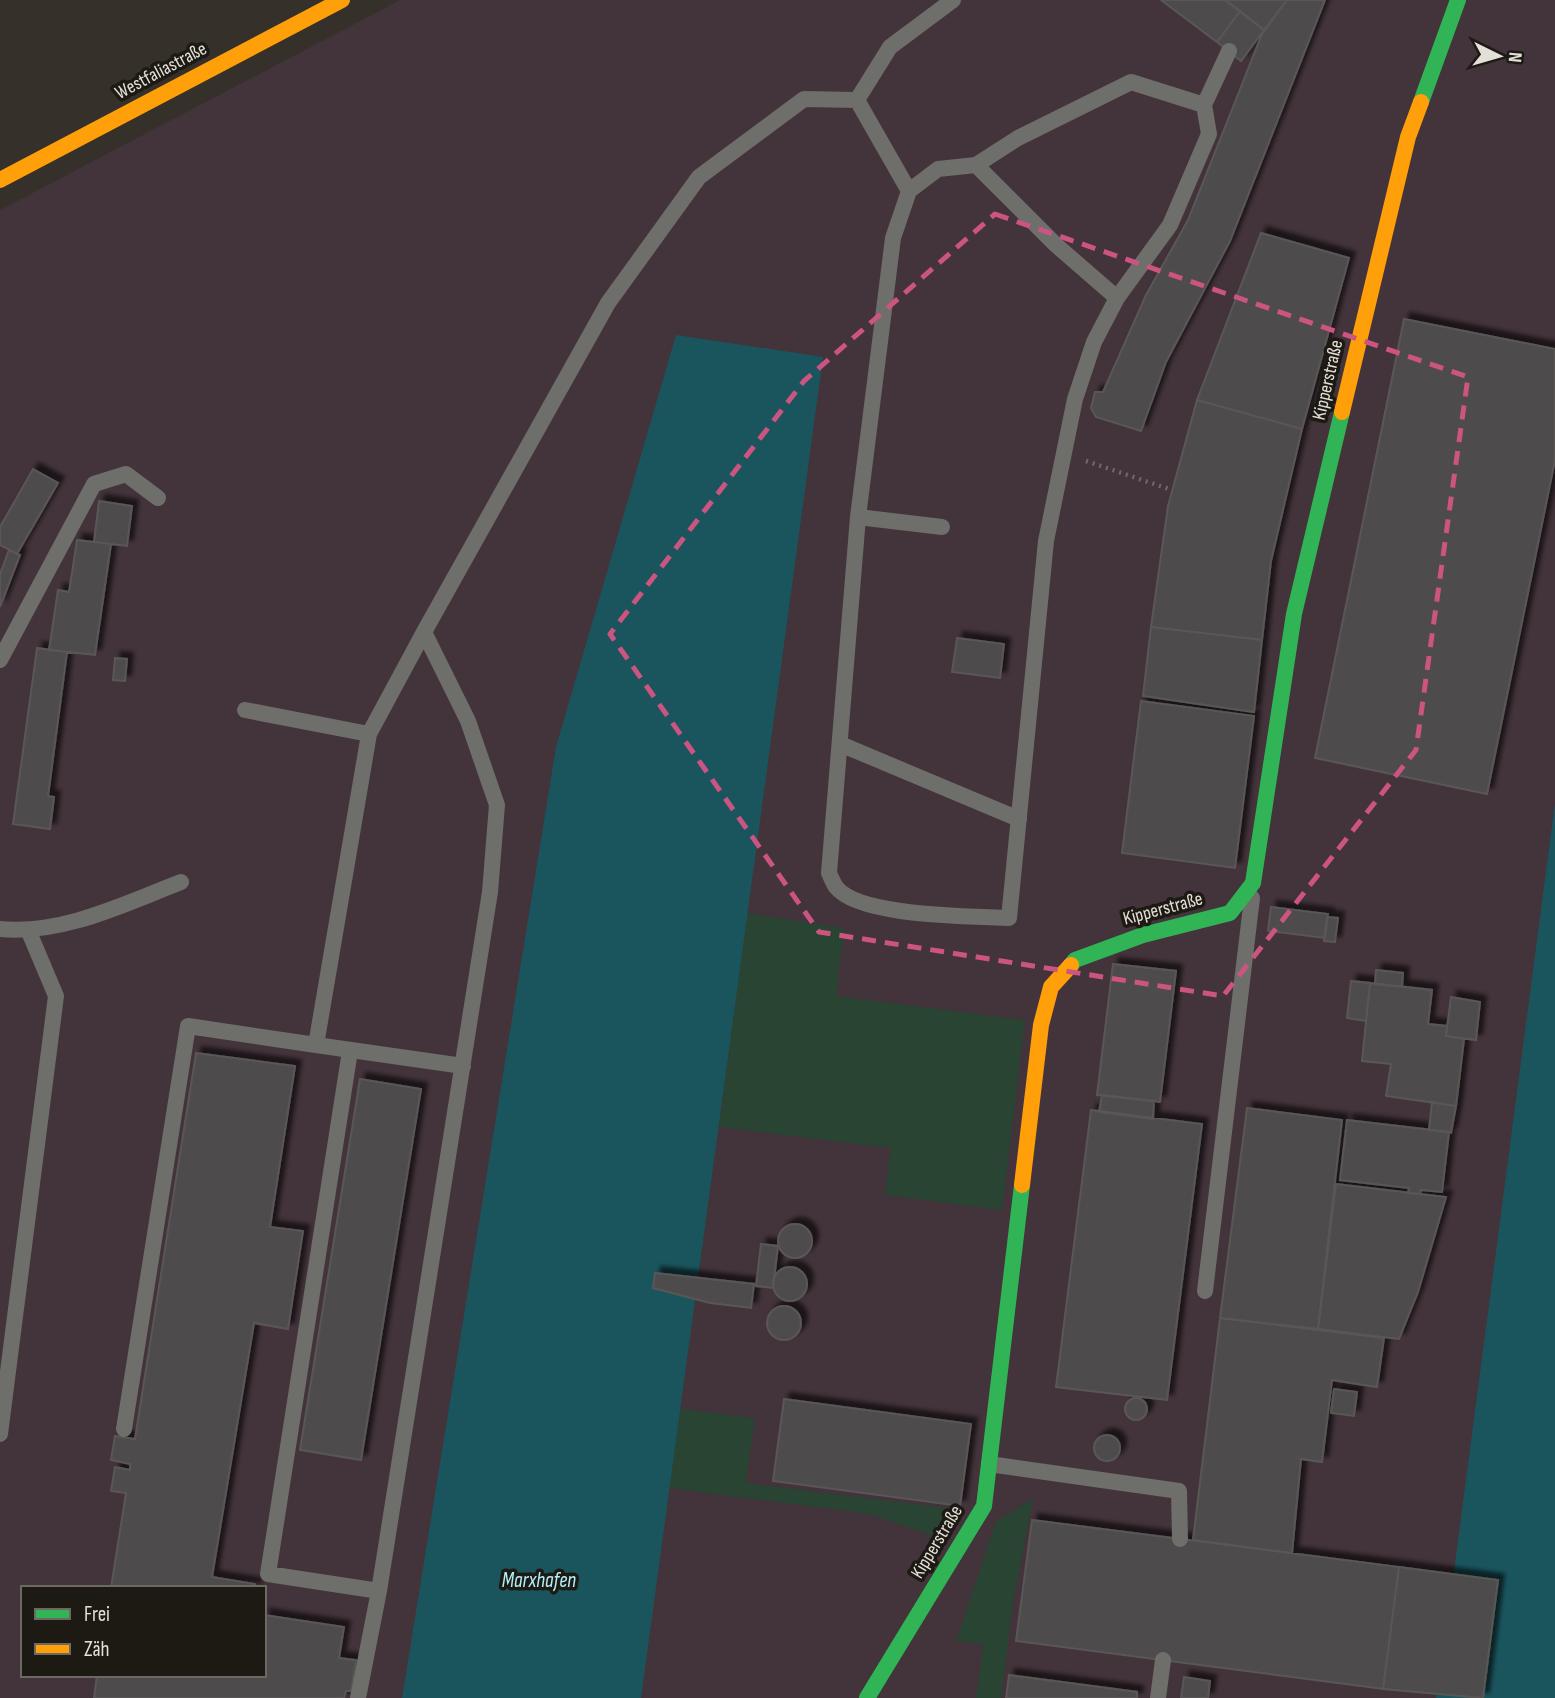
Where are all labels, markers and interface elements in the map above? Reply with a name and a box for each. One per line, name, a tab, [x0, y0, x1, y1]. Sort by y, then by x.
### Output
north arrow	[1464, 21, 1534, 91]
street label: Westfaliastraße	[111, 37, 211, 105]
text: N	[1503, 51, 1526, 63]
street label: Kipperstraße	[1308, 338, 1348, 422]
street label: Kipperstraße	[1121, 887, 1205, 931]
street label: Kipperstraße	[906, 1501, 968, 1583]
water label: Marxhafen	[502, 1568, 576, 1593]
legend	[21, 1586, 266, 1677]
text: Frei	[84, 1602, 110, 1627]
text: Zäh	[84, 1637, 110, 1662]

